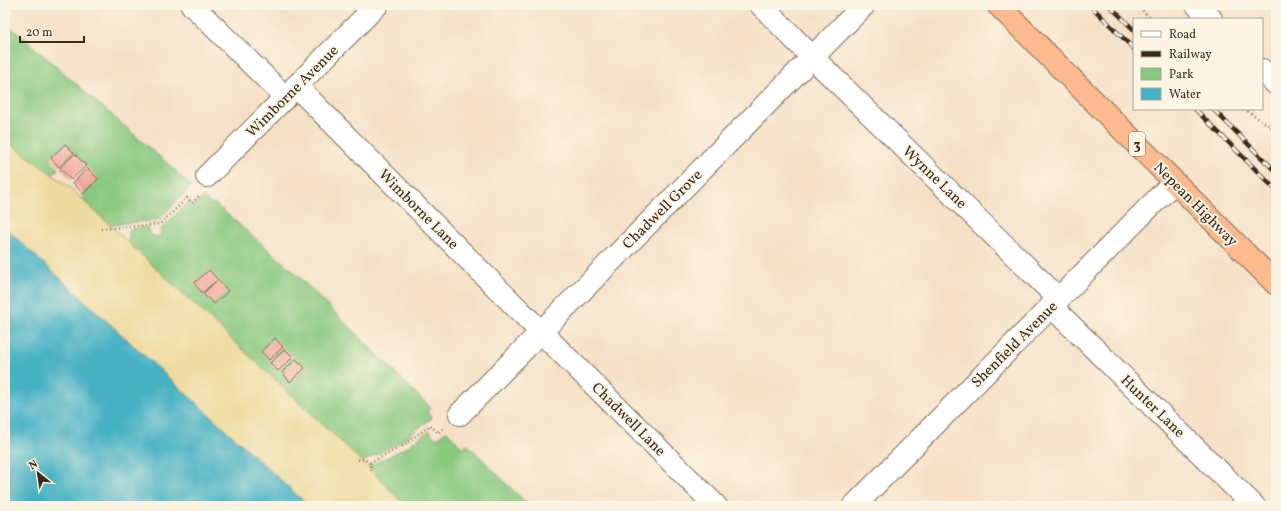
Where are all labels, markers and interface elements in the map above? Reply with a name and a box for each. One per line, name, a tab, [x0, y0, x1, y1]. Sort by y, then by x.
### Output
scale bar	[20, 18, 84, 44]
legend	[1133, 18, 1263, 110]
text: 20 m	[26, 25, 53, 41]
text: Road	[1169, 27, 1196, 43]
street label: Wimborne Avenue	[242, 41, 344, 143]
text: Railway	[1169, 47, 1212, 63]
text: Park	[1169, 67, 1194, 83]
text: Water	[1169, 87, 1201, 103]
road number: 3	[1129, 132, 1145, 156]
street label: Wynne Lane	[897, 142, 971, 214]
street label: Nepean Highway	[1148, 158, 1242, 252]
street label: Wimborne Lane	[373, 165, 463, 255]
street label: Chadwell Grove	[618, 165, 708, 255]
street label: Shenfield Avenue	[967, 297, 1063, 393]
street label: Hunter Lane	[1115, 371, 1189, 443]
street label: Chadwell Lane	[586, 378, 670, 462]
north arrow	[18, 453, 58, 493]
text: N	[27, 457, 41, 474]

